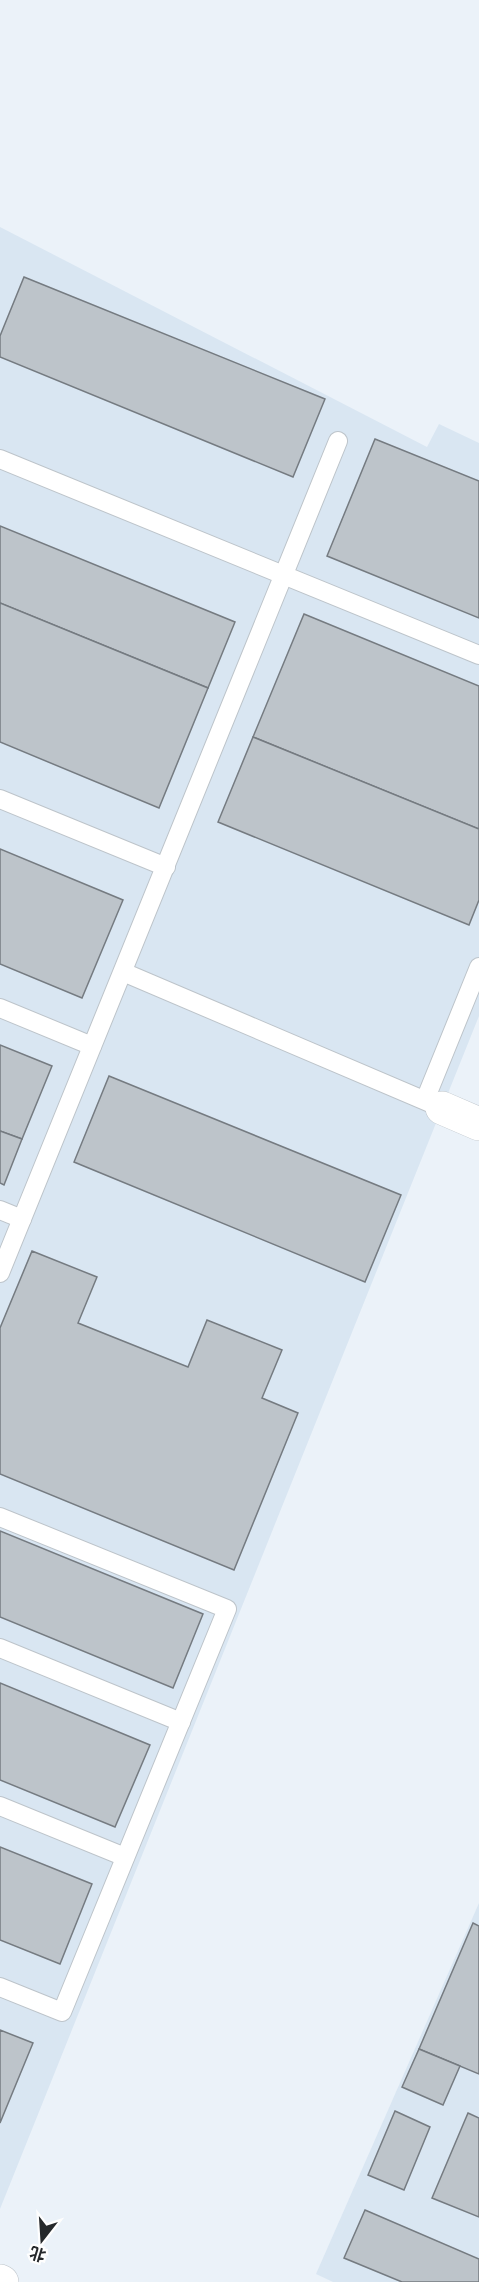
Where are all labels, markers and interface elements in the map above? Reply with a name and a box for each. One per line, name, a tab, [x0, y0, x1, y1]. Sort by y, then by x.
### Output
north arrow	[12, 2210, 72, 2270]
text: 北	[27, 2241, 49, 2267]

